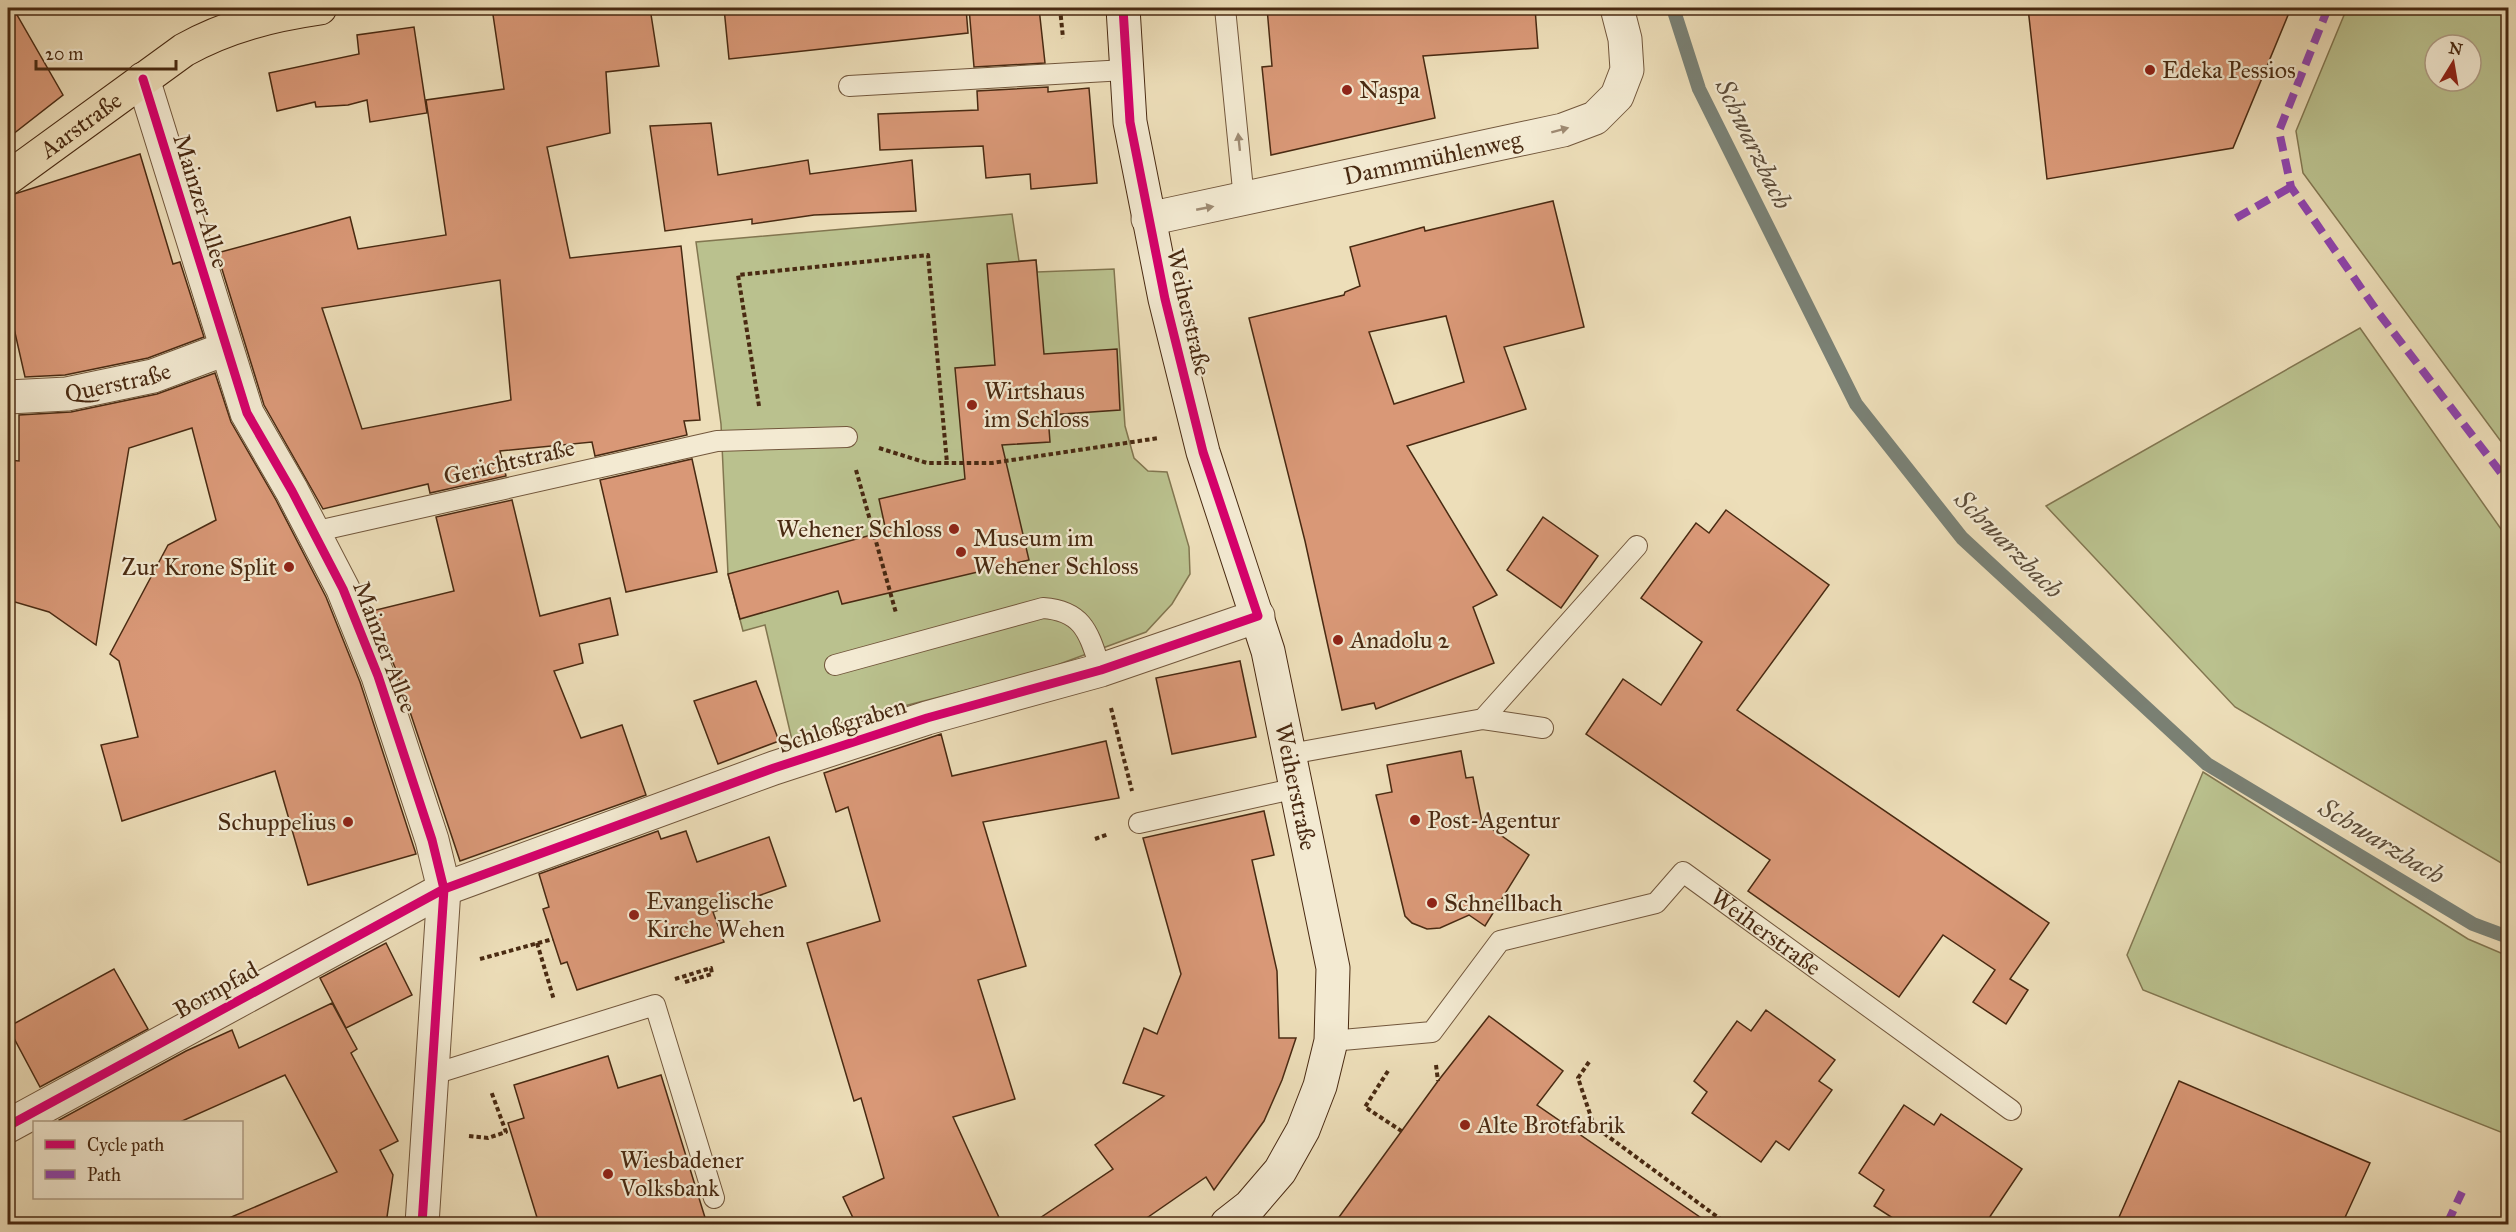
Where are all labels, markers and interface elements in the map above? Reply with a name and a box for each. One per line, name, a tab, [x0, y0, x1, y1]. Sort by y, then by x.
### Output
scale bar	[36, 33, 176, 71]
north arrow	[2423, 33, 2483, 93]
text: N	[2447, 38, 2465, 59]
text: 20 m	[45, 43, 83, 65]
place label: Edeka Pessios	[2162, 55, 2296, 85]
marker: Edeka Pessios	[2143, 63, 2157, 77]
water label: Schwarzbach	[1708, 73, 1799, 214]
place label: Naspa	[1359, 75, 1421, 105]
marker: Naspa	[1340, 83, 1354, 97]
street label: Aarstraße	[33, 85, 128, 165]
street label: Dammmühlenweg	[1341, 124, 1525, 192]
one-way arrow	[1551, 125, 1569, 135]
street label: Mainzer Allee	[166, 130, 236, 272]
one-way arrow	[1234, 132, 1244, 151]
one-way arrow	[1196, 203, 1215, 212]
street label: Weiherstraße	[1160, 246, 1218, 378]
street label: Querstraße	[62, 356, 175, 409]
place label: Wirtshaus im Schloss	[984, 376, 1089, 434]
marker: Wirtshaus im Schloss	[965, 398, 979, 412]
street label: Gerichtstraße	[440, 432, 578, 492]
water label: Schwarzbach	[1947, 482, 2070, 605]
place label: Wehener Schloss	[776, 514, 942, 544]
marker: Wehener Schloss	[947, 522, 961, 536]
place label: Museum im Wehener Schloss	[973, 523, 1139, 581]
marker: Museum im Wehener Schloss	[954, 545, 968, 559]
place label: Zur Krone Split	[122, 552, 278, 582]
marker: Zur Krone Split	[282, 560, 296, 574]
street label: Mainzer Allee	[346, 577, 424, 717]
place label: Anadolu 2	[1349, 625, 1450, 655]
marker: Anadolu 2	[1331, 633, 1345, 647]
street label: Schloßgraben	[774, 690, 910, 760]
street label: Weiherstraße	[1268, 720, 1323, 853]
water label: Schwarzbach	[2313, 791, 2451, 891]
place label: Post-Agentur	[1427, 805, 1560, 835]
place label: Schuppelius	[218, 807, 336, 837]
marker: Post-Agentur	[1408, 813, 1422, 827]
marker: Schuppelius	[341, 815, 355, 829]
street label: Weiherstraße	[1705, 882, 1827, 982]
place label: Evangelische Kirche Wehen	[646, 886, 785, 944]
place label: Schnellbach	[1444, 888, 1562, 918]
marker: Schnellbach	[1425, 896, 1439, 910]
marker: Evangelische Kirche Wehen	[627, 908, 641, 922]
street label: Bornpfad	[168, 955, 264, 1025]
place label: Alte Brotfabrik	[1476, 1110, 1626, 1140]
marker: Alte Brotfabrik	[1458, 1118, 1472, 1132]
legend	[33, 1121, 243, 1199]
text: Cycle path	[87, 1134, 164, 1156]
place label: Wiesbadener Volksbank	[619, 1145, 744, 1203]
text: Path	[87, 1164, 121, 1186]
marker: Wiesbadener Volksbank	[601, 1167, 615, 1181]

